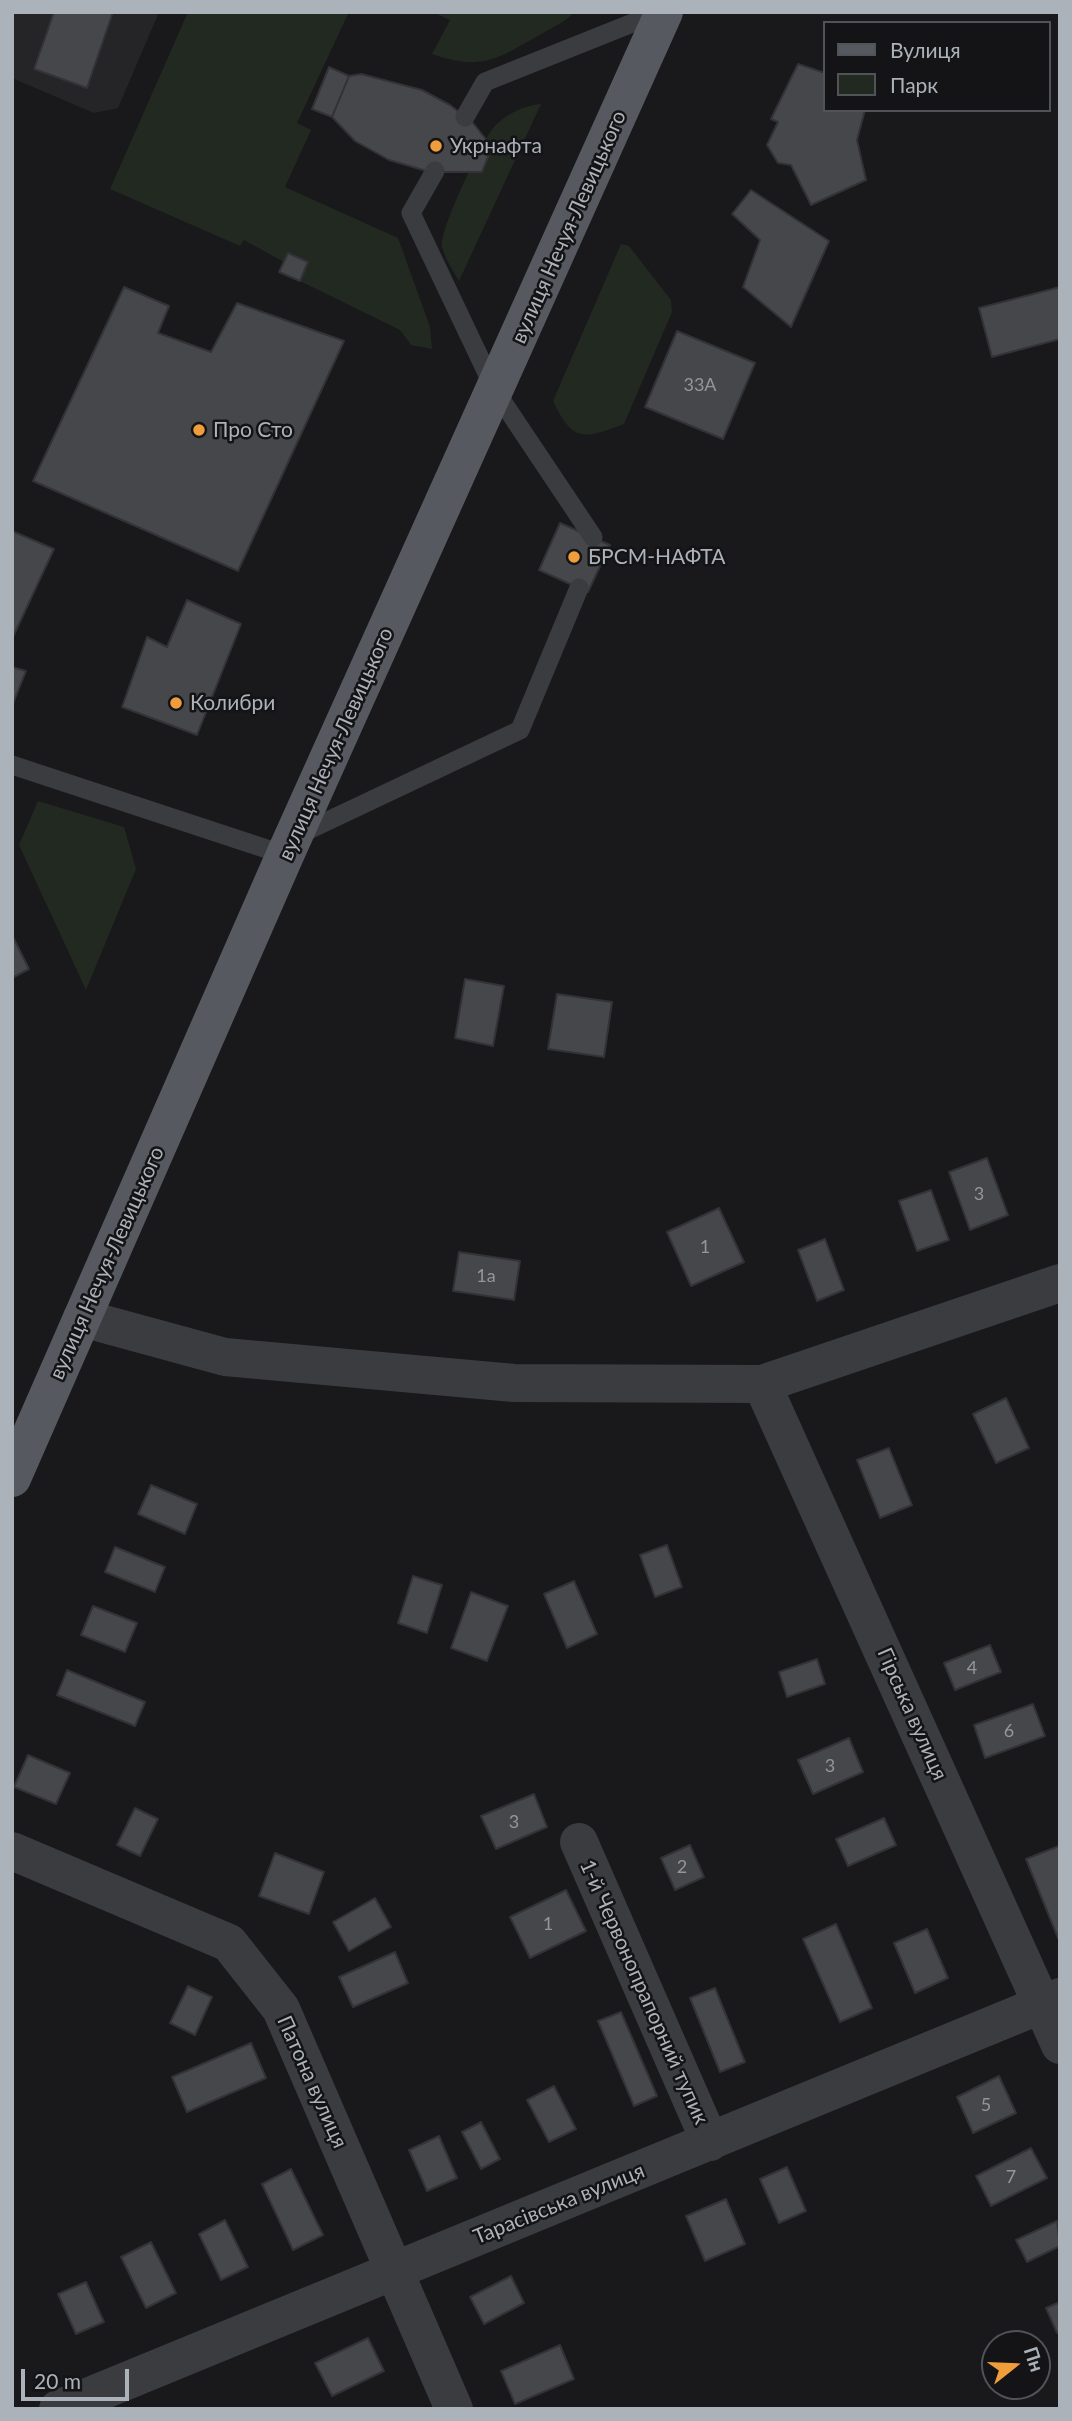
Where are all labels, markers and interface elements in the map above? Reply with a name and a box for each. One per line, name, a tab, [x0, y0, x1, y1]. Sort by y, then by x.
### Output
legend	[824, 21, 1051, 112]
text: Вулиця	[890, 37, 961, 62]
text: Парк	[890, 72, 938, 97]
street label: вулиця Нечуя-Левицького	[506, 107, 632, 347]
place label: Укрнафта	[450, 133, 542, 159]
marker: Укрнафта	[428, 138, 444, 154]
house number: 33А	[683, 374, 717, 396]
place label: Про Сто	[213, 417, 293, 443]
marker: Про Сто	[191, 422, 207, 438]
place label: БРСМ-НАФТА	[588, 544, 725, 570]
marker: БРСМ-НАФТА	[566, 549, 582, 565]
street label: вулиця Нечуя-Левицького	[273, 624, 399, 864]
place label: Колибри	[190, 690, 275, 716]
marker: Колибри	[168, 695, 184, 711]
street label: вулиця Нечуя-Левицького	[44, 1143, 170, 1383]
house number: 3	[974, 1183, 984, 1205]
house number: 1	[700, 1236, 710, 1258]
house number: 1а	[476, 1265, 496, 1287]
street label: Гірська вулиця	[872, 1644, 952, 1784]
house number: 4	[967, 1657, 977, 1679]
house number: 6	[1004, 1720, 1014, 1742]
house number: 3	[825, 1755, 835, 1777]
house number: 3	[509, 1811, 519, 1833]
street label: 1-й Червонопрапорний тупик	[574, 1856, 714, 2128]
house number: 2	[677, 1856, 687, 1878]
house number: 1	[543, 1913, 553, 1935]
street label: Патона вулиця	[272, 2012, 352, 2152]
house number: 5	[981, 2094, 991, 2116]
street label: Тарасівська вулиця	[470, 2158, 648, 2250]
house number: 7	[1006, 2166, 1016, 2188]
north arrow	[981, 2330, 1051, 2400]
text: Пн	[1020, 2344, 1049, 2374]
scale bar	[24, 2354, 133, 2398]
text: 20 m	[34, 2368, 81, 2393]

